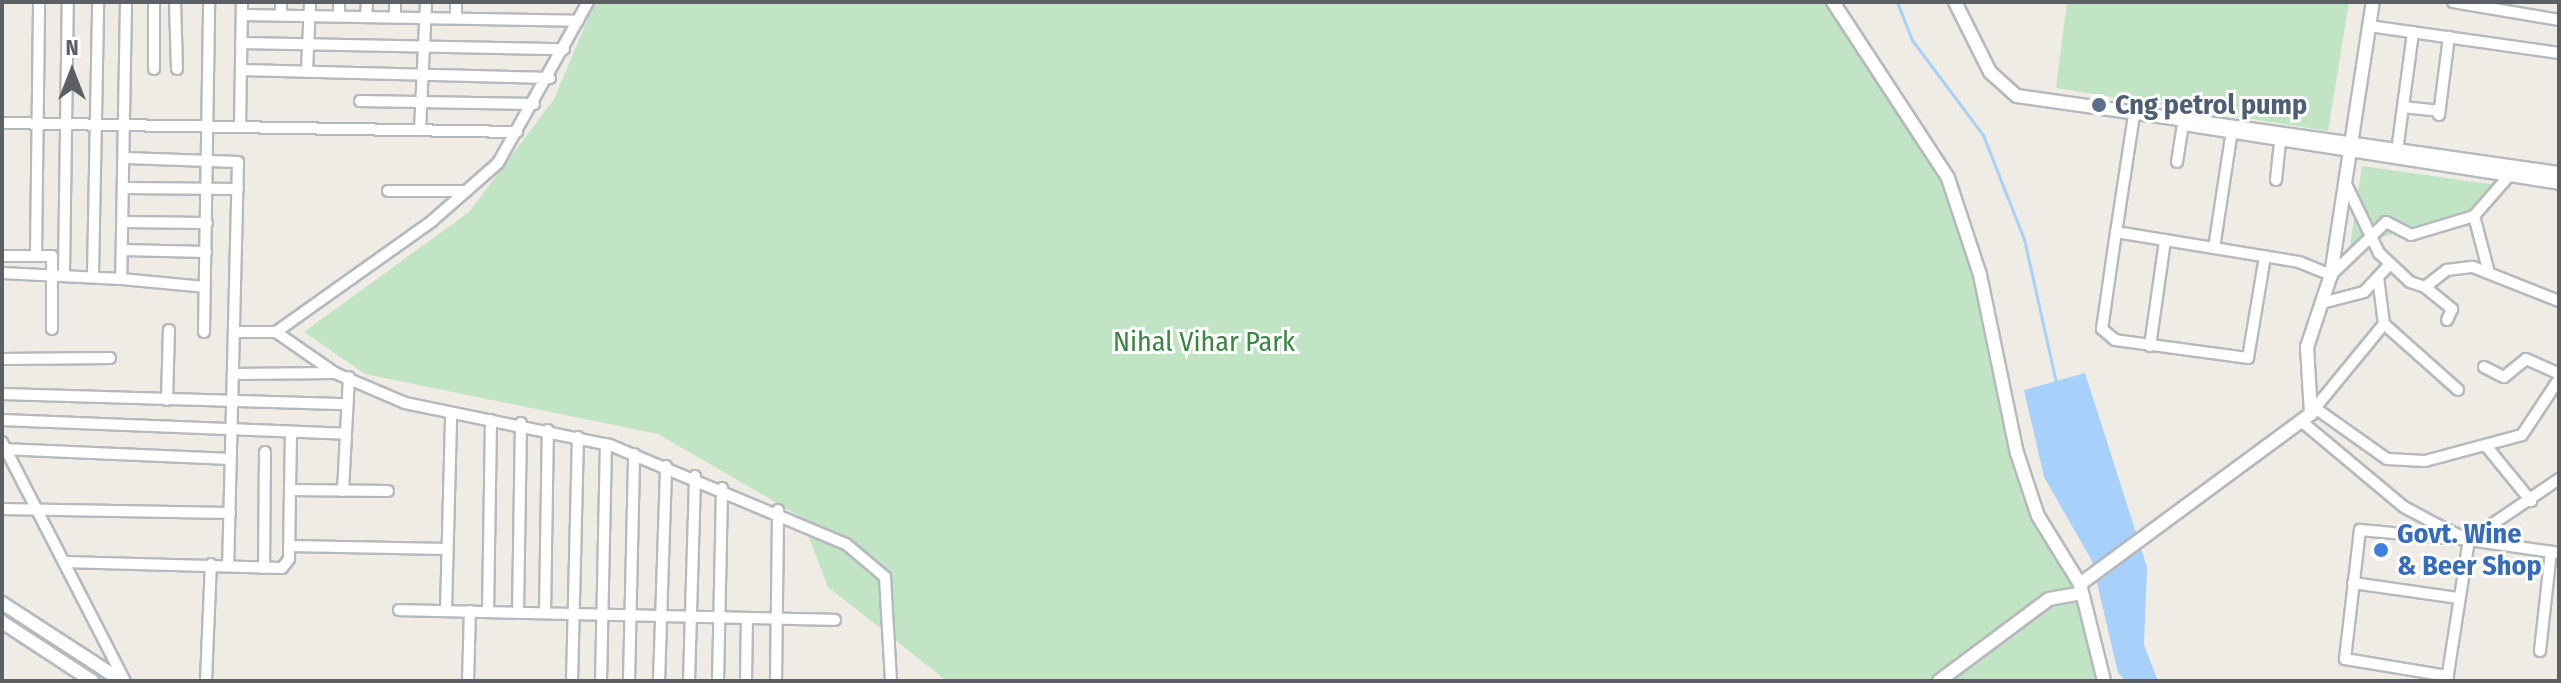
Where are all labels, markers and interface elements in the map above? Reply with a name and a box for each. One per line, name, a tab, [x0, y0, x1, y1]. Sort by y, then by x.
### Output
north arrow	[32, 32, 112, 112]
text: N	[65, 34, 79, 61]
place label: Cng petrol pump	[2115, 88, 2307, 122]
marker: Cng petrol pump	[2090, 96, 2108, 114]
park label: Nihal Vihar Park	[1113, 325, 1295, 359]
place label: Govt. Wine & Beer Shop	[2397, 517, 2542, 583]
marker: Govt. Wine & Beer Shop	[2372, 541, 2390, 559]

